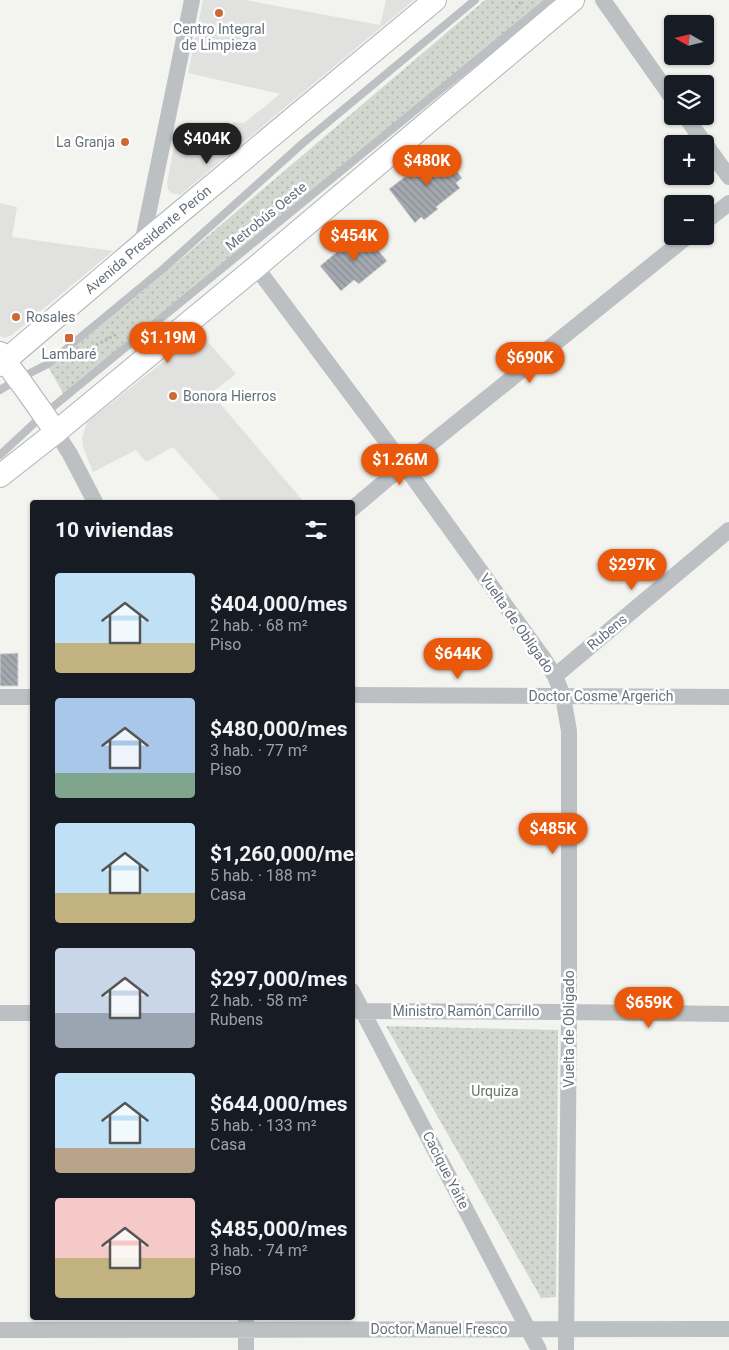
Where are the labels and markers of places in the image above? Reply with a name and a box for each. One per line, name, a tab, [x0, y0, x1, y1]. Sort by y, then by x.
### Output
marker: Centro Integral de Limpieza	[213, 7, 225, 19]
place label: Centro Integral de Limpieza	[173, 21, 265, 53]
pin: $404K	[172, 122, 242, 165]
place label: La Granja	[56, 134, 115, 150]
marker: La Granja	[119, 136, 131, 148]
pin: $480K	[392, 144, 462, 187]
pin: $454K	[319, 220, 389, 262]
place label: Rosales	[26, 309, 76, 325]
marker: Rosales	[10, 311, 22, 323]
pin: $1.19M	[127, 322, 209, 364]
marker: Lambaré	[63, 332, 75, 344]
pin: $690K	[495, 342, 565, 384]
place label: Lambaré	[42, 346, 96, 362]
place label: Bonora Hierros	[183, 388, 276, 404]
marker: Bonora Hierros	[167, 390, 179, 402]
pin: $1.26M	[359, 444, 441, 486]
pin: $297K	[597, 548, 667, 591]
pin: $644K	[423, 638, 493, 680]
pin: $485K	[518, 812, 588, 855]
pin: $659K	[614, 986, 684, 1029]

